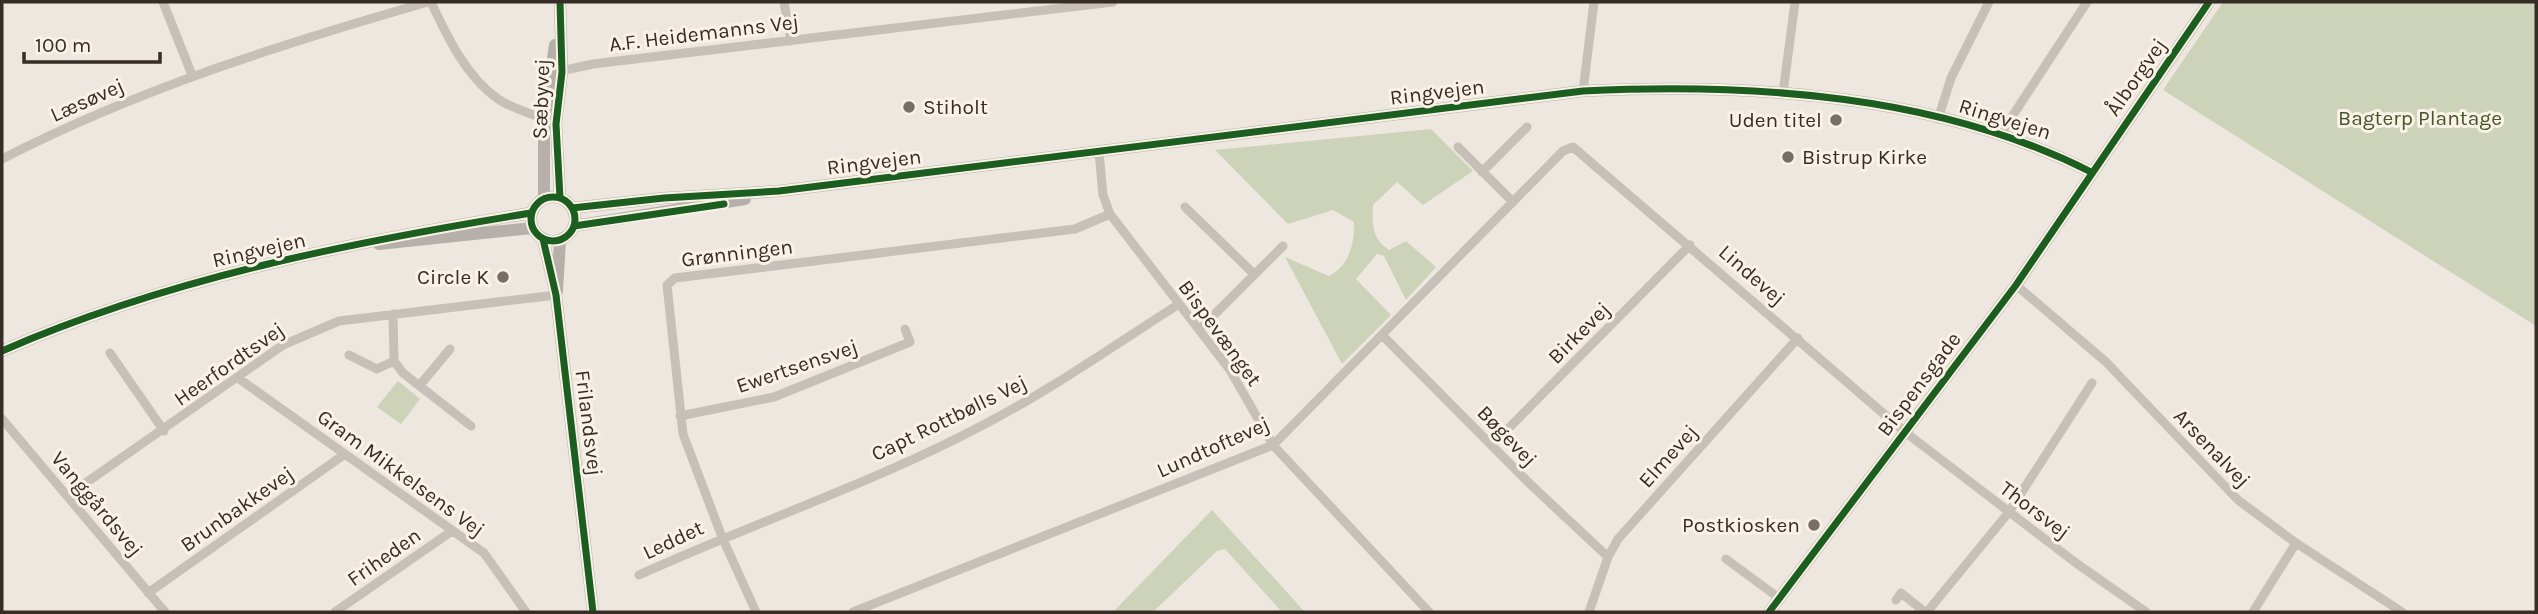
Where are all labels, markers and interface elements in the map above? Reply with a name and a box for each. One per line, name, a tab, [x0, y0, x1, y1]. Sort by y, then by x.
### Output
street label: A.F. Heidemanns Vej	[608, 9, 800, 57]
scale bar	[24, 21, 161, 65]
text: 100 m	[35, 33, 92, 57]
street label: Ålborgvej	[2101, 34, 2171, 120]
street label: Sæbyvej	[528, 58, 554, 140]
street label: Læsøvej	[46, 73, 128, 127]
street label: Ringvejen	[1388, 74, 1486, 110]
street label: Ringvejen	[1956, 94, 2054, 144]
place label: Stiholt	[923, 95, 988, 119]
marker: Stiholt	[901, 99, 917, 115]
park label: Bagterp Plantage	[2338, 106, 2502, 130]
place label: Uden titel	[1729, 108, 1822, 132]
marker: Uden titel	[1828, 112, 1844, 128]
street label: Ringvejen	[825, 144, 923, 180]
place label: Bistrup Kirke	[1802, 145, 1927, 169]
marker: Bistrup Kirke	[1780, 149, 1796, 165]
street label: Ringvejen	[210, 228, 308, 272]
street label: Grønningen	[680, 234, 794, 272]
street label: Lindevej	[1714, 240, 1790, 310]
place label: Circle K	[417, 265, 489, 289]
marker: Circle K	[495, 269, 511, 285]
street label: Bispevænget	[1174, 275, 1266, 391]
street label: Birkevej	[1543, 297, 1615, 369]
street label: Heerfordtsvej	[169, 317, 289, 411]
street label: Bispensgade	[1872, 327, 1966, 441]
street label: Ewertsensvej	[733, 334, 861, 398]
street label: Frilandsvej	[571, 369, 607, 477]
street label: Capt Rottbølls Vej	[867, 370, 1031, 466]
street label: Bøgevej	[1472, 401, 1542, 471]
street label: Gram Mikkelsens Vej	[313, 404, 489, 542]
street label: Arsenalvej	[2169, 404, 2255, 492]
street label: Lundtoftevej	[1153, 411, 1273, 483]
street label: Elmevej	[1634, 420, 1702, 492]
street label: Vanggårdsvej	[46, 447, 148, 561]
street label: Brunbakkevej	[176, 461, 298, 557]
street label: Thorsvej	[1995, 476, 2075, 544]
place label: Postkiosken	[1682, 513, 1800, 537]
street label: Leddet	[639, 516, 707, 564]
marker: Postkiosken	[1806, 517, 1822, 533]
street label: Friheden	[343, 523, 425, 591]

